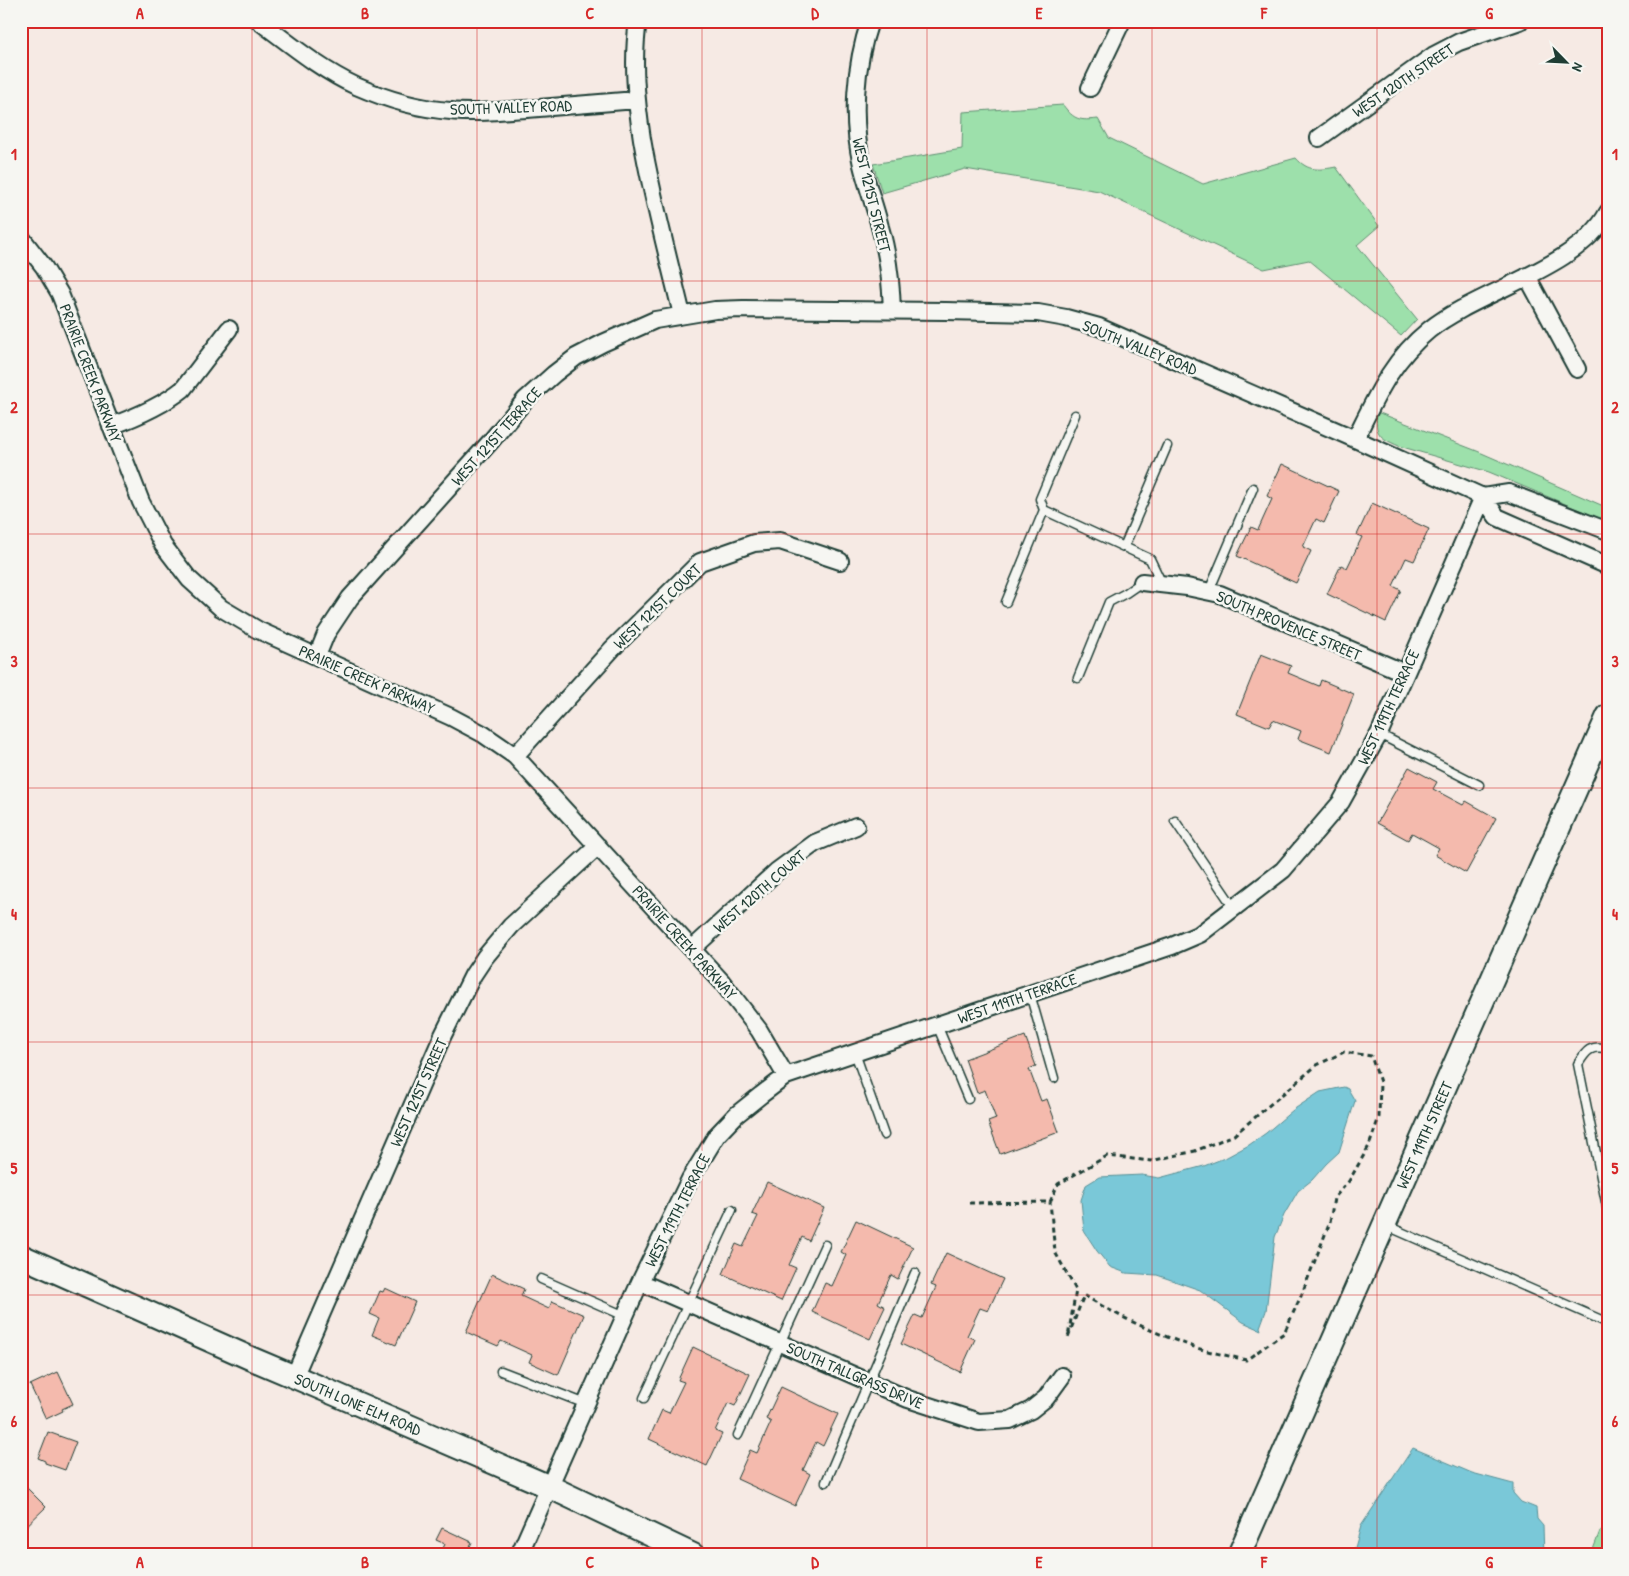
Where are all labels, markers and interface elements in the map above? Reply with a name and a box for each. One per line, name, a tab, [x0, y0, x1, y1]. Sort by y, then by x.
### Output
text: A	[136, 2, 144, 24]
text: B	[361, 2, 369, 24]
text: C	[586, 2, 595, 24]
text: D	[811, 2, 819, 24]
text: E	[1035, 2, 1043, 24]
text: F	[1260, 2, 1268, 24]
text: G	[1485, 2, 1493, 24]
street label: WEST 120TH STREET	[1348, 38, 1459, 122]
north arrow	[1542, 38, 1592, 88]
text: N	[1568, 60, 1589, 75]
street label: SOUTH VALLEY ROAD	[450, 94, 573, 120]
street label: WEST 121ST STREET	[847, 136, 897, 255]
text: 1	[11, 143, 17, 165]
text: 1	[1612, 143, 1618, 165]
street label: PRAIRIE CREEK PARKWAY	[54, 301, 128, 445]
street label: SOUTH VALLEY ROAD	[1079, 314, 1201, 380]
street label: WEST 121ST TERRACE	[446, 382, 546, 490]
text: 2	[10, 396, 18, 418]
text: 2	[1611, 396, 1619, 418]
street label: WEST 121ST COURT	[608, 558, 706, 654]
street label: SOUTH PROVENCE STREET	[1213, 585, 1365, 666]
street label: PRAIRIE CREEK PARKWAY	[296, 639, 438, 719]
street label: WEST 119TH TERRACE	[1352, 646, 1424, 768]
text: 3	[10, 650, 18, 672]
text: 3	[1611, 650, 1619, 672]
street label: WEST 120TH COURT	[708, 844, 810, 937]
street label: PRAIRIE CREEK PARKWAY	[628, 880, 742, 1004]
text: 4	[11, 903, 17, 925]
text: 4	[1612, 903, 1618, 925]
street label: WEST 119TH TERRACE	[955, 967, 1079, 1029]
street label: WEST 121ST STREET	[384, 1034, 452, 1150]
street label: WEST 119TH STREET	[1391, 1077, 1458, 1192]
street label: WEST 119TH TERRACE	[639, 1150, 715, 1270]
text: 5	[11, 1157, 18, 1179]
text: 5	[1612, 1157, 1619, 1179]
street label: SOUTH TALLGRASS DRIVE	[783, 1336, 927, 1414]
street label: SOUTH LONE ELM ROAD	[291, 1367, 425, 1441]
text: 6	[11, 1410, 18, 1432]
text: 6	[1612, 1410, 1619, 1432]
text: A	[136, 1551, 144, 1573]
text: B	[361, 1551, 369, 1573]
text: C	[586, 1551, 595, 1573]
text: D	[811, 1551, 819, 1573]
text: E	[1035, 1551, 1043, 1573]
text: F	[1260, 1551, 1268, 1573]
text: G	[1485, 1551, 1493, 1573]

